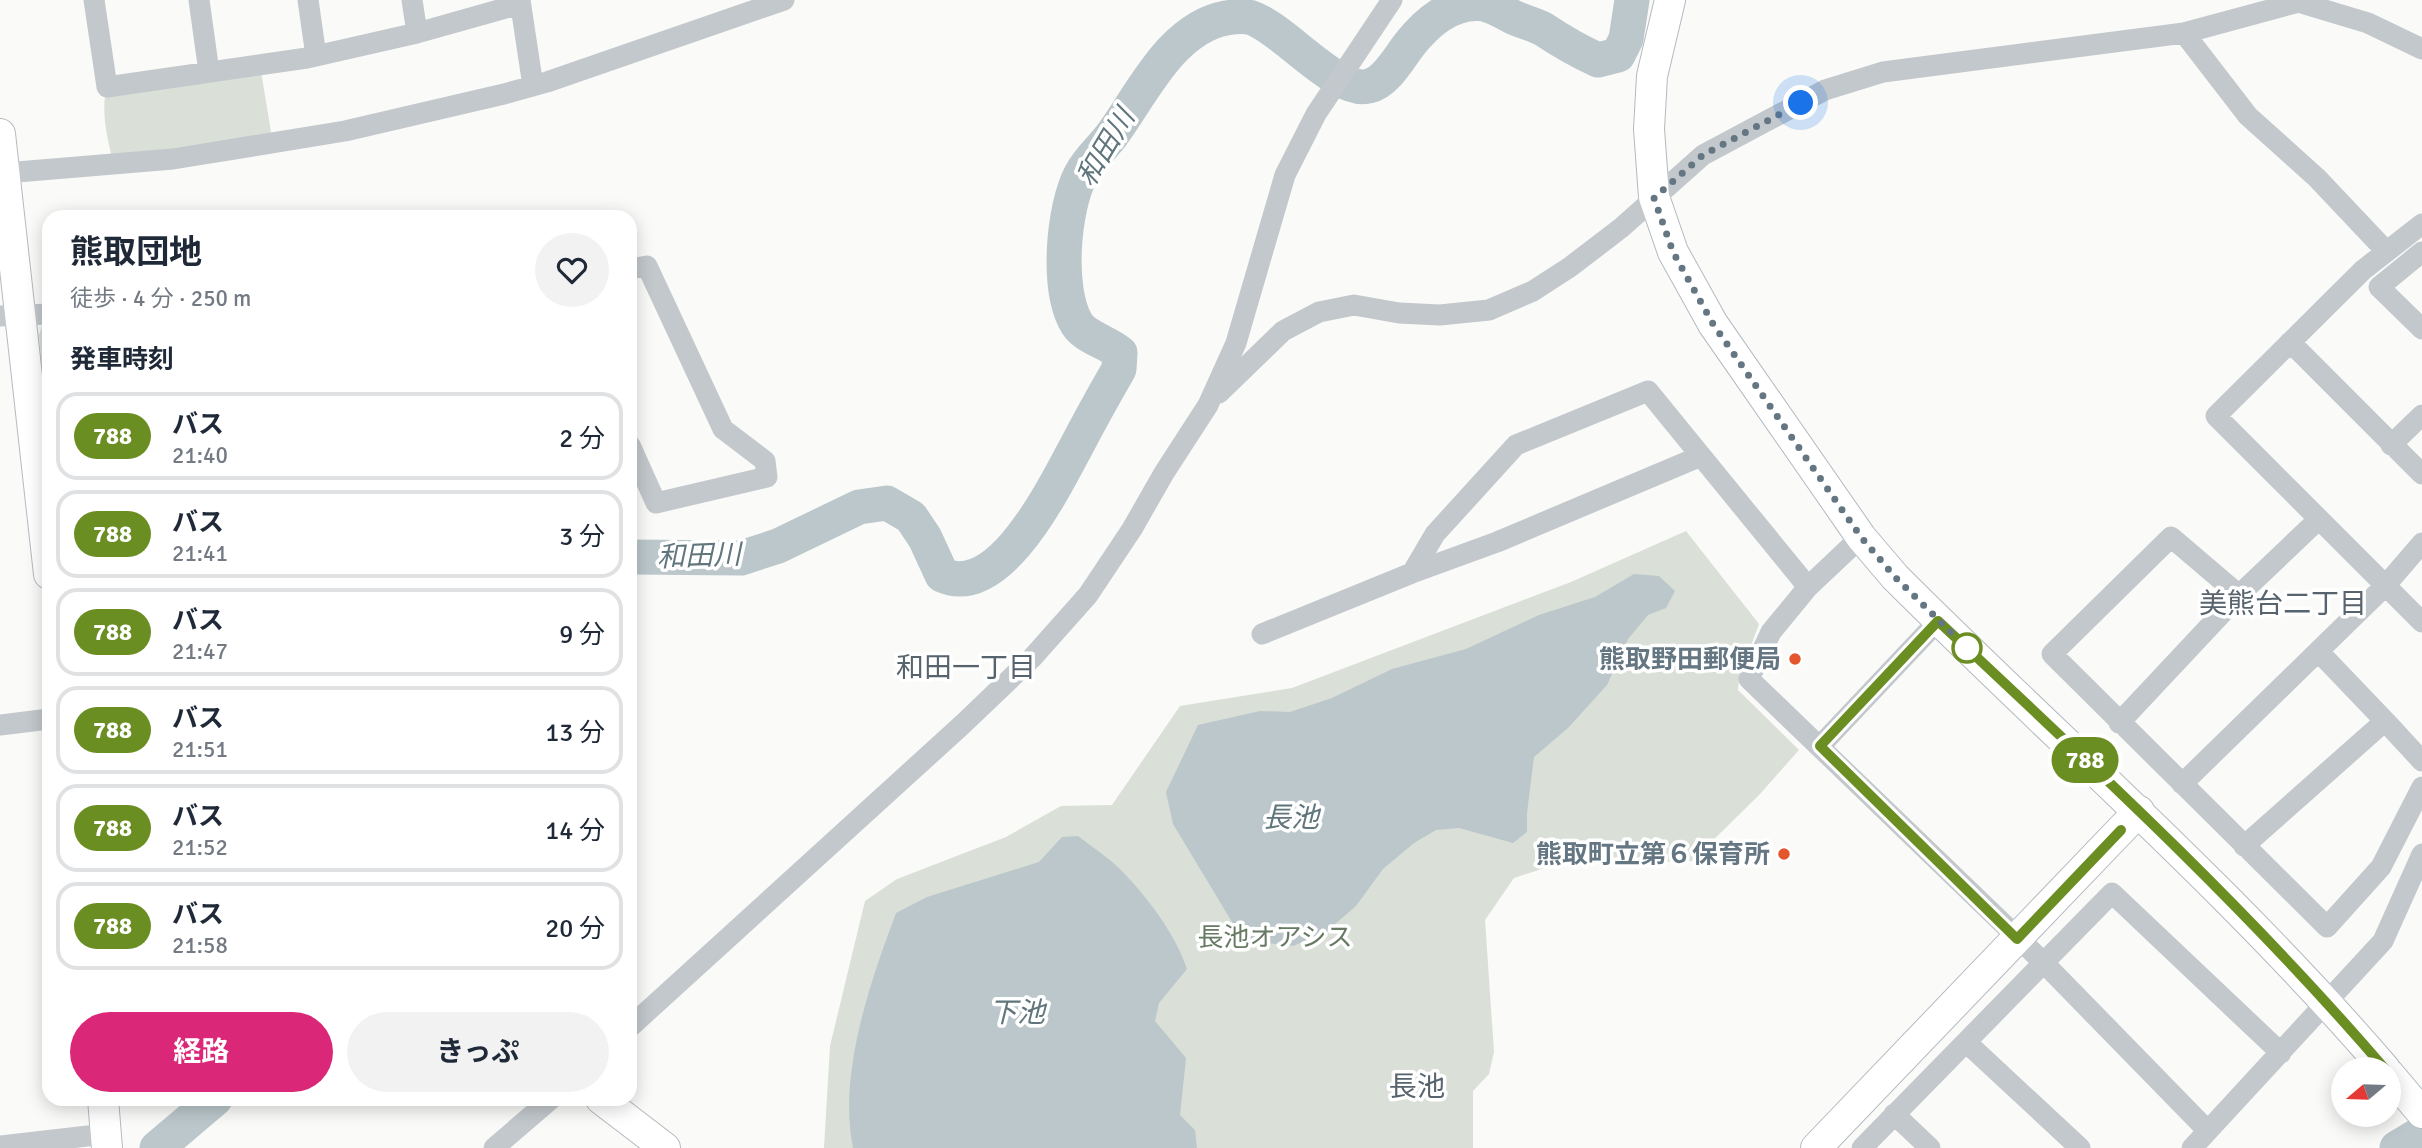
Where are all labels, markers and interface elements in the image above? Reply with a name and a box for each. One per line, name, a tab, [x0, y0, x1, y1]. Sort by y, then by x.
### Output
your location	[1783, 85, 1818, 120]
water label: 和田川	[1070, 100, 1144, 192]
text: 熊取団地	[70, 232, 202, 273]
button: heart	[535, 233, 609, 307]
text: 徒歩 · 4 分 · 250 m	[70, 284, 251, 313]
text: 発車時刻	[70, 344, 174, 376]
text: バス	[172, 409, 224, 441]
text: 788	[93, 421, 132, 451]
text: 2 分	[559, 423, 605, 455]
text: 21:40	[172, 441, 228, 470]
text: バス	[172, 507, 224, 539]
text: 788	[93, 519, 132, 549]
text: 3 分	[559, 521, 605, 553]
water label: 和田川	[656, 537, 745, 574]
text: 21:41	[172, 539, 228, 568]
district label: 美熊台二丁目	[2199, 587, 2367, 621]
text: バス	[172, 605, 224, 637]
text: 788	[93, 617, 132, 647]
text: 9 分	[559, 619, 605, 651]
unlabelled marker	[1952, 633, 1982, 663]
text: 21:47	[172, 637, 228, 666]
place label: 熊取野田郵便局	[1599, 644, 1781, 676]
district label: 和田一丁目	[896, 651, 1036, 685]
marker: 熊取野田郵便局	[1787, 651, 1803, 667]
text: バス	[172, 703, 224, 735]
text: 788	[93, 715, 132, 745]
text: 13 分	[545, 717, 605, 749]
text: 21:51	[172, 735, 228, 764]
line badge: 788	[2045, 737, 2125, 783]
text: 788	[2066, 745, 2104, 775]
text: バス	[172, 801, 224, 833]
water label: 長池	[1263, 801, 1322, 835]
text: 788	[93, 813, 132, 843]
text: 14 分	[545, 815, 605, 847]
text: 21:52	[172, 833, 228, 862]
place label: 熊取町立第６保育所	[1536, 839, 1770, 871]
marker: 熊取町立第６保育所	[1776, 846, 1792, 862]
text: バス	[172, 899, 224, 931]
text: 788	[93, 911, 132, 941]
text: 20 分	[545, 913, 605, 945]
park label: 長池オアシス	[1198, 922, 1352, 954]
text: 21:58	[172, 931, 228, 960]
water label: 下池	[989, 996, 1048, 1030]
button: 経路	[70, 1012, 333, 1092]
button: きっぷ	[347, 1012, 609, 1092]
north arrow	[2331, 1057, 2401, 1127]
map controls	[2331, 1057, 2401, 1127]
district label: 長池	[1389, 1070, 1445, 1104]

